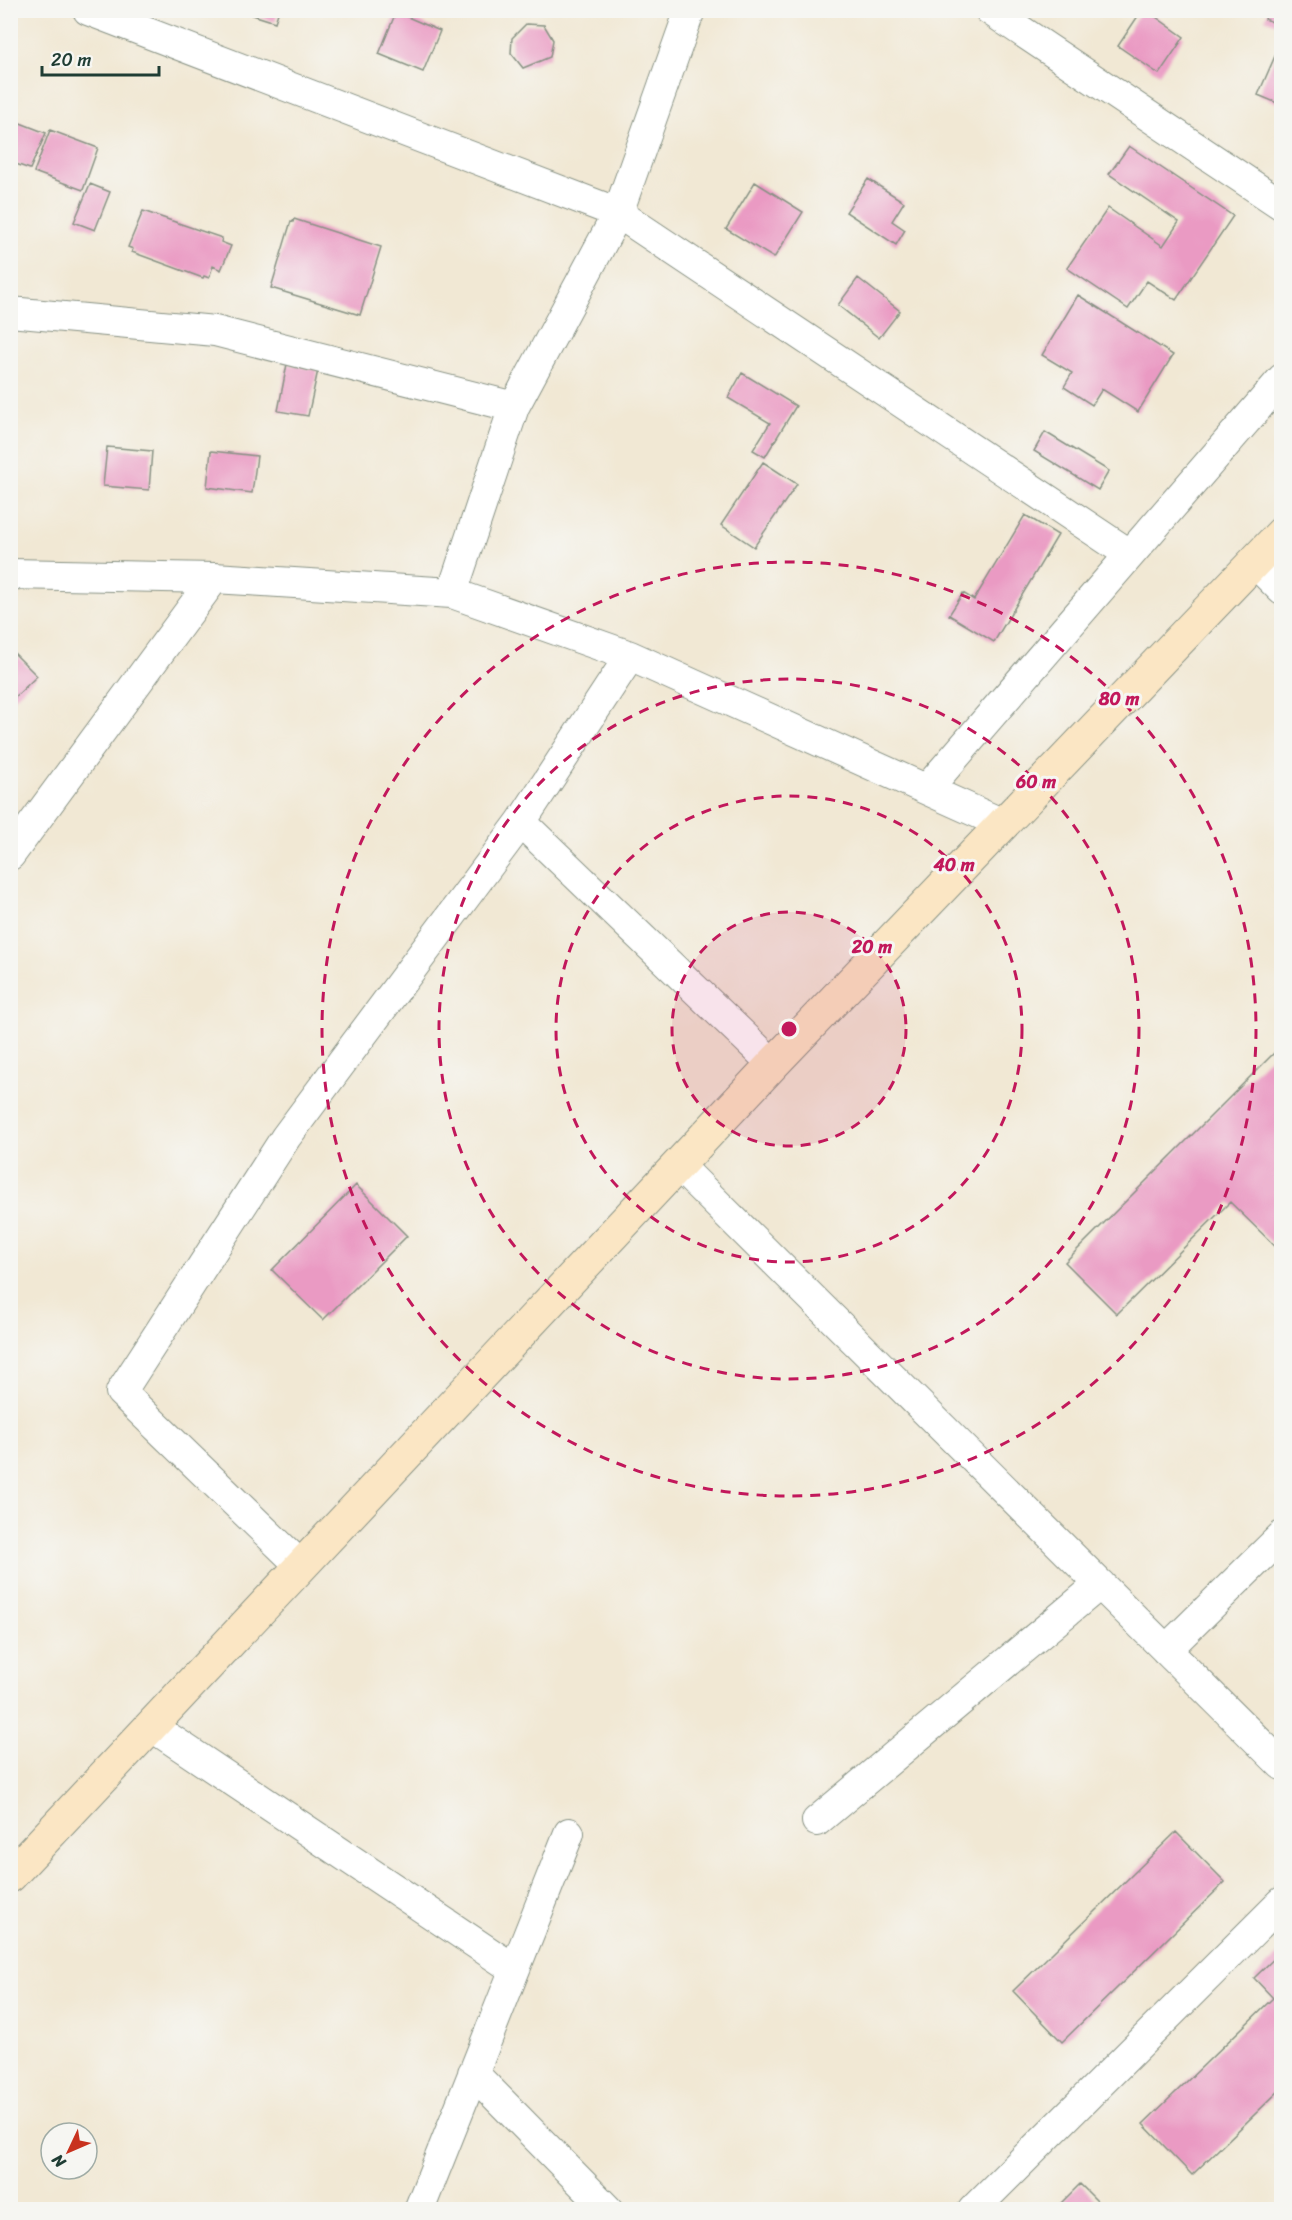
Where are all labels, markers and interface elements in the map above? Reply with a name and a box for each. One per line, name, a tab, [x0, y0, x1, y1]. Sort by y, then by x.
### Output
scale bar	[42, 39, 159, 77]
text: 20 m	[51, 44, 91, 76]
text: 80 m	[1098, 683, 1140, 715]
text: 60 m	[1015, 766, 1056, 798]
text: 40 m	[932, 849, 975, 881]
text: 20 m	[851, 931, 892, 963]
centre of rings	[779, 1019, 799, 1039]
north arrow	[39, 2121, 99, 2181]
text: N	[44, 2146, 74, 2176]

